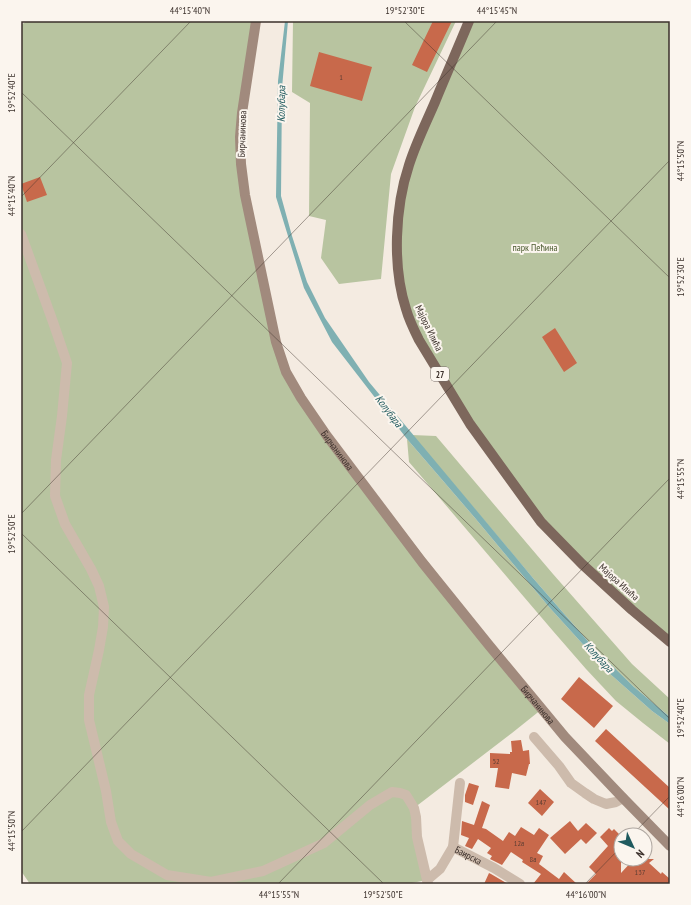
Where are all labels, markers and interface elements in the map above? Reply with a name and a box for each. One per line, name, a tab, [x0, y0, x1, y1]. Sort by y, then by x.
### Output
text: 44°15'40"N	[170, 4, 210, 17]
text: 19°52'30"E	[385, 4, 425, 17]
text: 44°15'45"N	[477, 4, 517, 17]
house number: 1	[339, 72, 343, 82]
text: 19°52'40"E	[5, 73, 18, 113]
water label: Колубара	[274, 85, 288, 122]
street label: Бирчанинова	[235, 110, 249, 158]
text: 44°15'50"N	[674, 141, 687, 181]
text: 44°15'40"N	[5, 176, 18, 216]
park label: парк Пећина	[512, 241, 558, 254]
text: 19°52'30"E	[674, 257, 687, 297]
street label: Мајора Илића	[412, 303, 446, 353]
road number: 27	[431, 367, 449, 381]
water label: Колубара	[372, 392, 406, 430]
street label: Бирчанинова	[318, 428, 357, 473]
text: 44°15'55"N	[674, 459, 687, 499]
text: 19°52'50"E	[5, 514, 18, 554]
street label: Мајора Илића	[596, 561, 642, 603]
water label: Колубара	[581, 639, 617, 676]
street label: Бирчанинова	[518, 682, 558, 727]
text: 19°52'40"E	[674, 698, 687, 738]
house number: 52	[492, 756, 500, 766]
text: 44°16'00"N	[674, 777, 687, 817]
house number: 147	[536, 797, 547, 807]
text: 44°15'50"N	[5, 811, 18, 851]
north arrow	[613, 827, 653, 867]
house number: 12a	[514, 838, 524, 848]
street label: Баирска	[453, 843, 484, 867]
text: N	[633, 847, 647, 861]
house number: 8a	[530, 854, 536, 864]
house number: 137	[635, 867, 646, 877]
text: 44°15'55"N	[259, 888, 299, 901]
text: 19°52'50"E	[363, 888, 403, 901]
text: 44°16'00"N	[566, 888, 606, 901]

